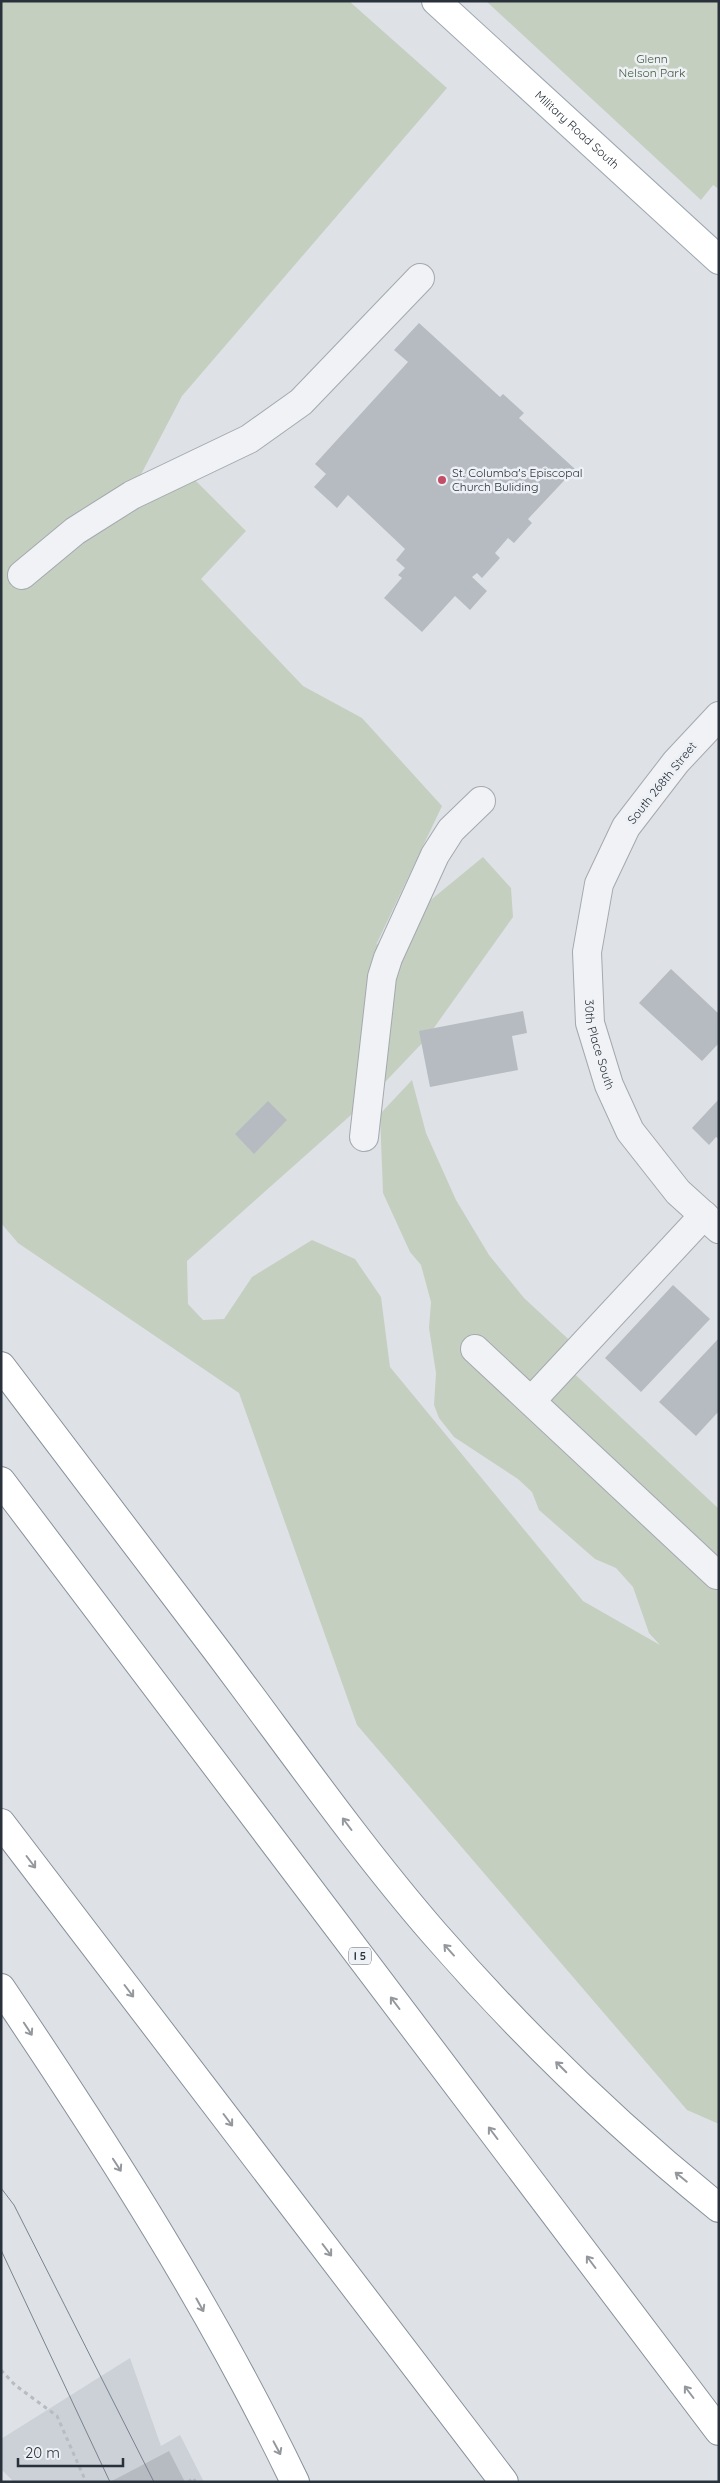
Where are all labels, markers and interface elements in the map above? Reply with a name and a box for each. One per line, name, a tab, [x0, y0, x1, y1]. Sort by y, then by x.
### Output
park label: Glenn Nelson Park	[619, 51, 685, 80]
street label: Military Road South	[532, 87, 622, 172]
place label: St. Columba's Episcopal Church Buliding	[452, 465, 583, 494]
marker: St. Columba's Episcopal Church Buliding	[436, 474, 448, 486]
street label: South 268th Street	[624, 739, 699, 827]
street label: 30th Place South	[582, 999, 618, 1092]
one-way arrow	[341, 1818, 352, 1831]
one-way arrow	[26, 1855, 36, 1869]
one-way arrow	[443, 1943, 455, 1956]
road number: I 5	[349, 1948, 371, 1964]
one-way arrow	[124, 1984, 135, 1997]
one-way arrow	[390, 1997, 401, 2010]
one-way arrow	[23, 2022, 33, 2036]
one-way arrow	[556, 2062, 568, 2074]
one-way arrow	[223, 2113, 233, 2127]
one-way arrow	[488, 2127, 499, 2140]
one-way arrow	[112, 2158, 122, 2172]
one-way arrow	[675, 2172, 688, 2183]
one-way arrow	[321, 2243, 332, 2256]
one-way arrow	[586, 2256, 597, 2269]
one-way arrow	[195, 2298, 205, 2312]
one-way arrow	[684, 2386, 695, 2399]
scale bar	[18, 2436, 122, 2468]
one-way arrow	[273, 2440, 282, 2455]
text: 20 m	[25, 2443, 60, 2462]

